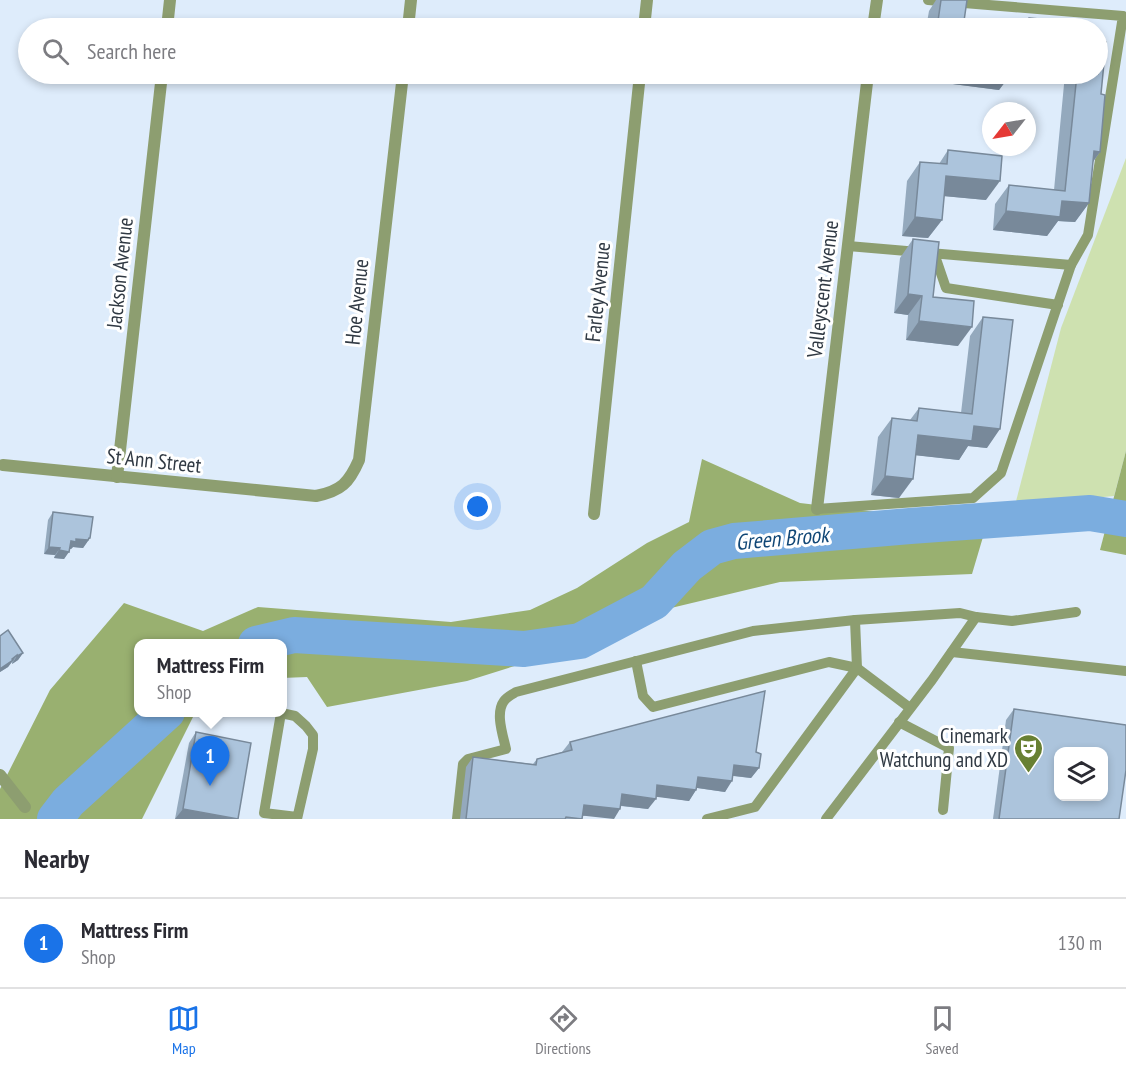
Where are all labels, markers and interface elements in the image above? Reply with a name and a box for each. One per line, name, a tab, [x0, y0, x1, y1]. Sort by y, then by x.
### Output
search box	[18, 18, 1108, 84]
icon: search	[39, 35, 72, 68]
text: Search here	[87, 37, 176, 65]
north arrow	[982, 102, 1036, 156]
street label: Jackson Avenue	[100, 216, 139, 331]
street label: Valleyscent Avenue	[801, 219, 844, 360]
street label: Farley Avenue	[579, 241, 616, 343]
street label: Hoe Avenue	[339, 258, 374, 346]
street label: St Ann Street	[105, 442, 203, 479]
your location	[463, 492, 492, 521]
water label: Green Brook	[734, 520, 832, 556]
popup	[134, 639, 287, 717]
text: Mattress Firm	[157, 651, 264, 679]
text: Shop	[157, 679, 192, 705]
place label: Cinemark Watchung and XD	[880, 722, 1008, 773]
theatre icon: Cinemark Watchung and XD	[1013, 732, 1045, 774]
pin: 1	[190, 736, 230, 786]
map controls	[1054, 747, 1108, 801]
button: layers	[1054, 747, 1108, 801]
text: Nearby	[24, 842, 89, 875]
text: Mattress Firm	[81, 916, 188, 944]
text: 1	[39, 930, 48, 956]
text: 130 m	[1058, 930, 1102, 956]
text: Shop	[81, 944, 116, 970]
tab: Map	[167, 1002, 200, 1058]
tab: Directions	[535, 1002, 591, 1058]
tab: Saved	[926, 1002, 959, 1058]

